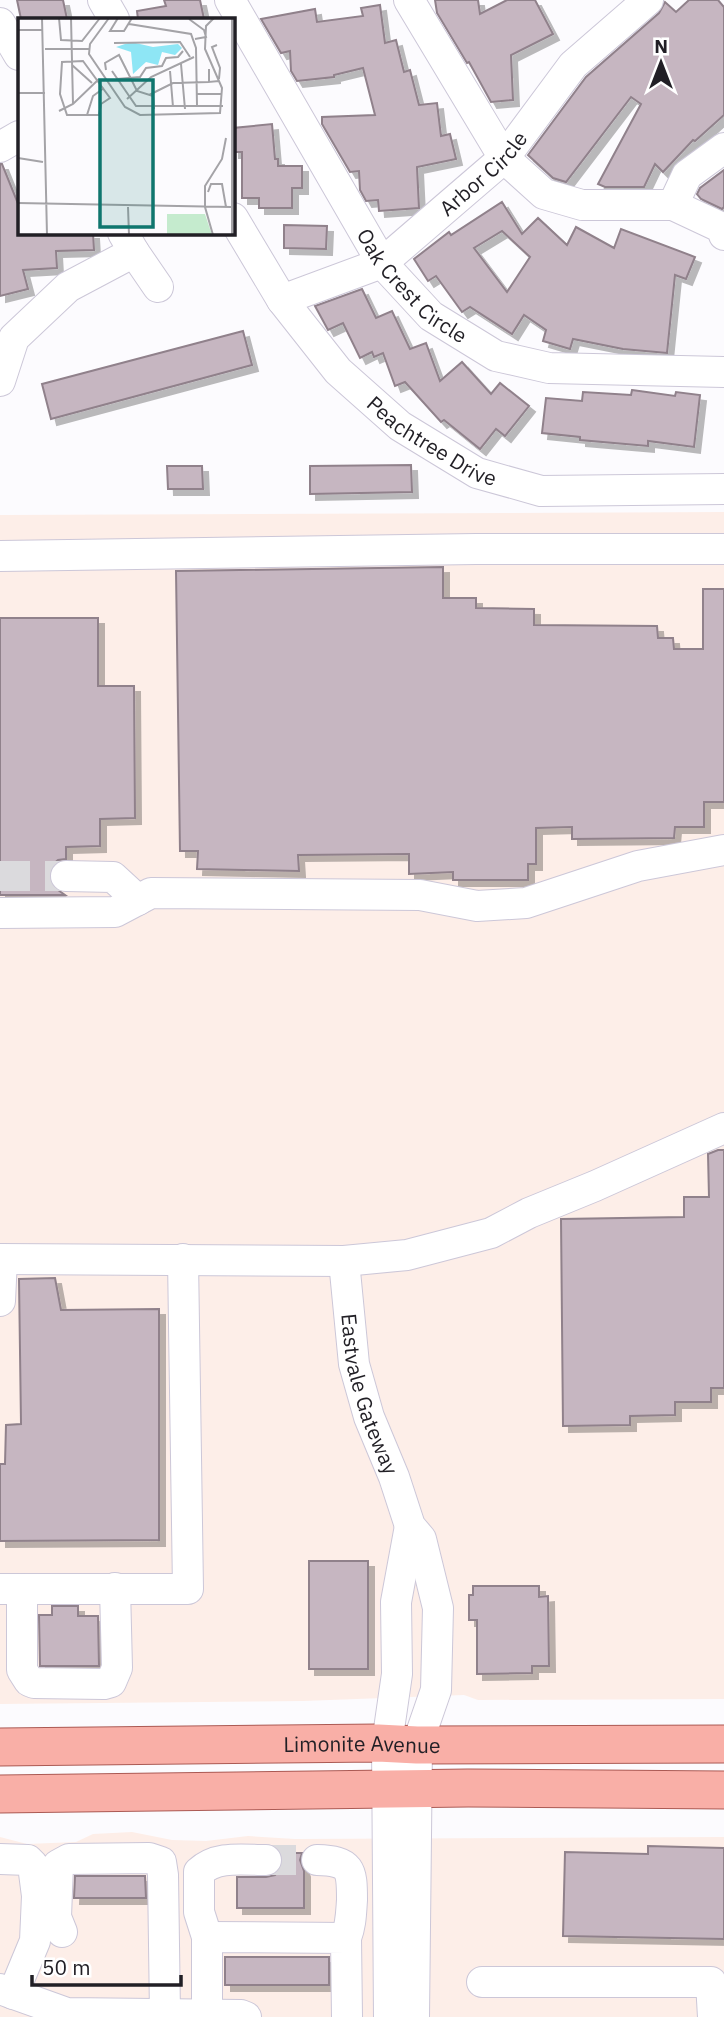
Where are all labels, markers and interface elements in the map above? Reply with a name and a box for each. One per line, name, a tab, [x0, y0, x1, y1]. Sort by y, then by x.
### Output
inset map	[18, 18, 234, 234]
north arrow	[626, 28, 696, 98]
text: N	[654, 34, 668, 58]
street label: Arbor Circle	[433, 125, 533, 222]
street label: Oak Crest Circle	[351, 223, 473, 349]
street label: Peachtree Drive	[361, 389, 500, 492]
street label: Eastvale Gateway	[335, 1312, 405, 1479]
street label: Limonite Avenue	[283, 1729, 440, 1759]
scale bar	[32, 1944, 180, 1988]
text: 50 m	[42, 1953, 91, 1981]

